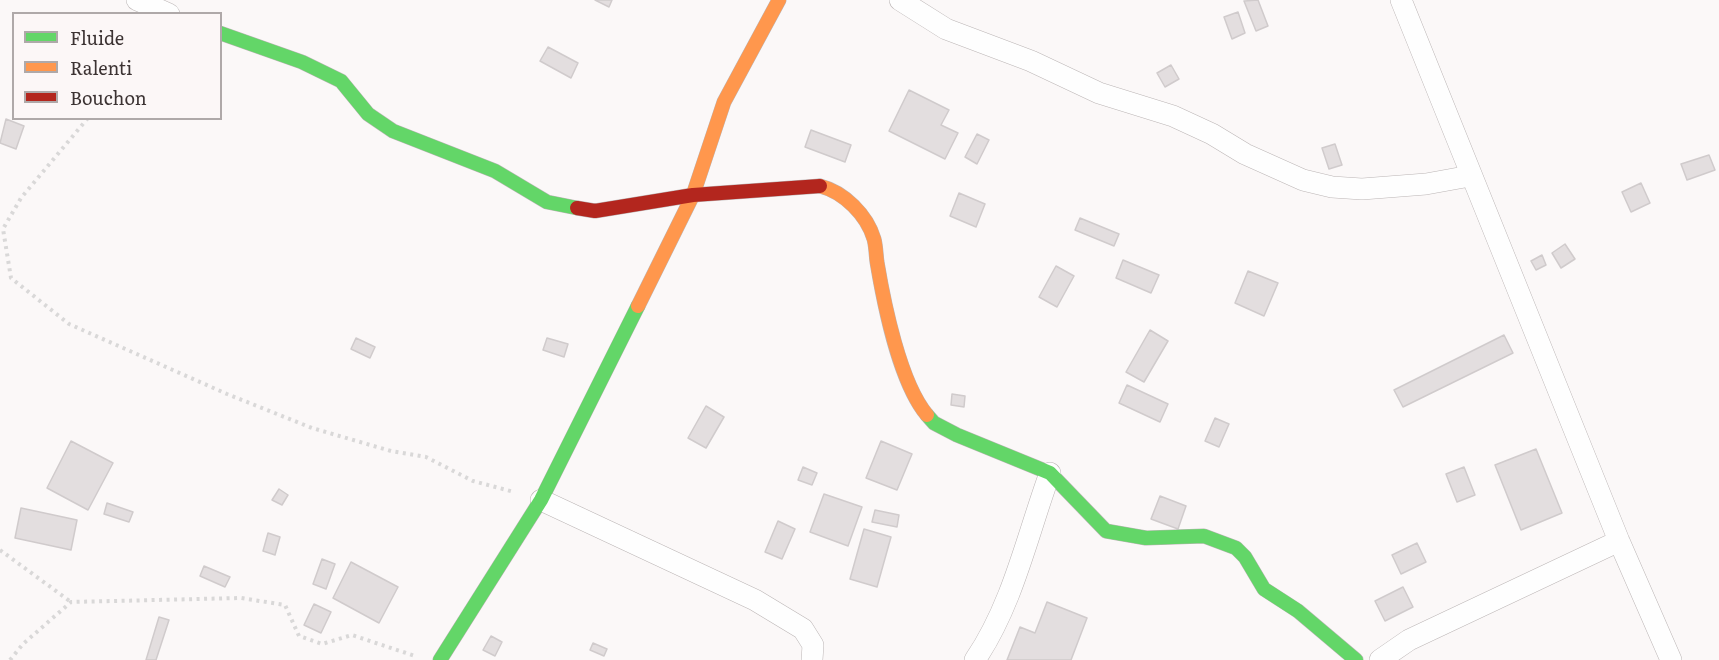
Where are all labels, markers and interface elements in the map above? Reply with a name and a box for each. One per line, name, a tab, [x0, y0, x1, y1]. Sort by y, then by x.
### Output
legend	[12, 12, 222, 120]
text: Fluide	[70, 24, 124, 51]
text: Ralenti	[70, 54, 132, 81]
text: Bouchon	[70, 84, 147, 111]

